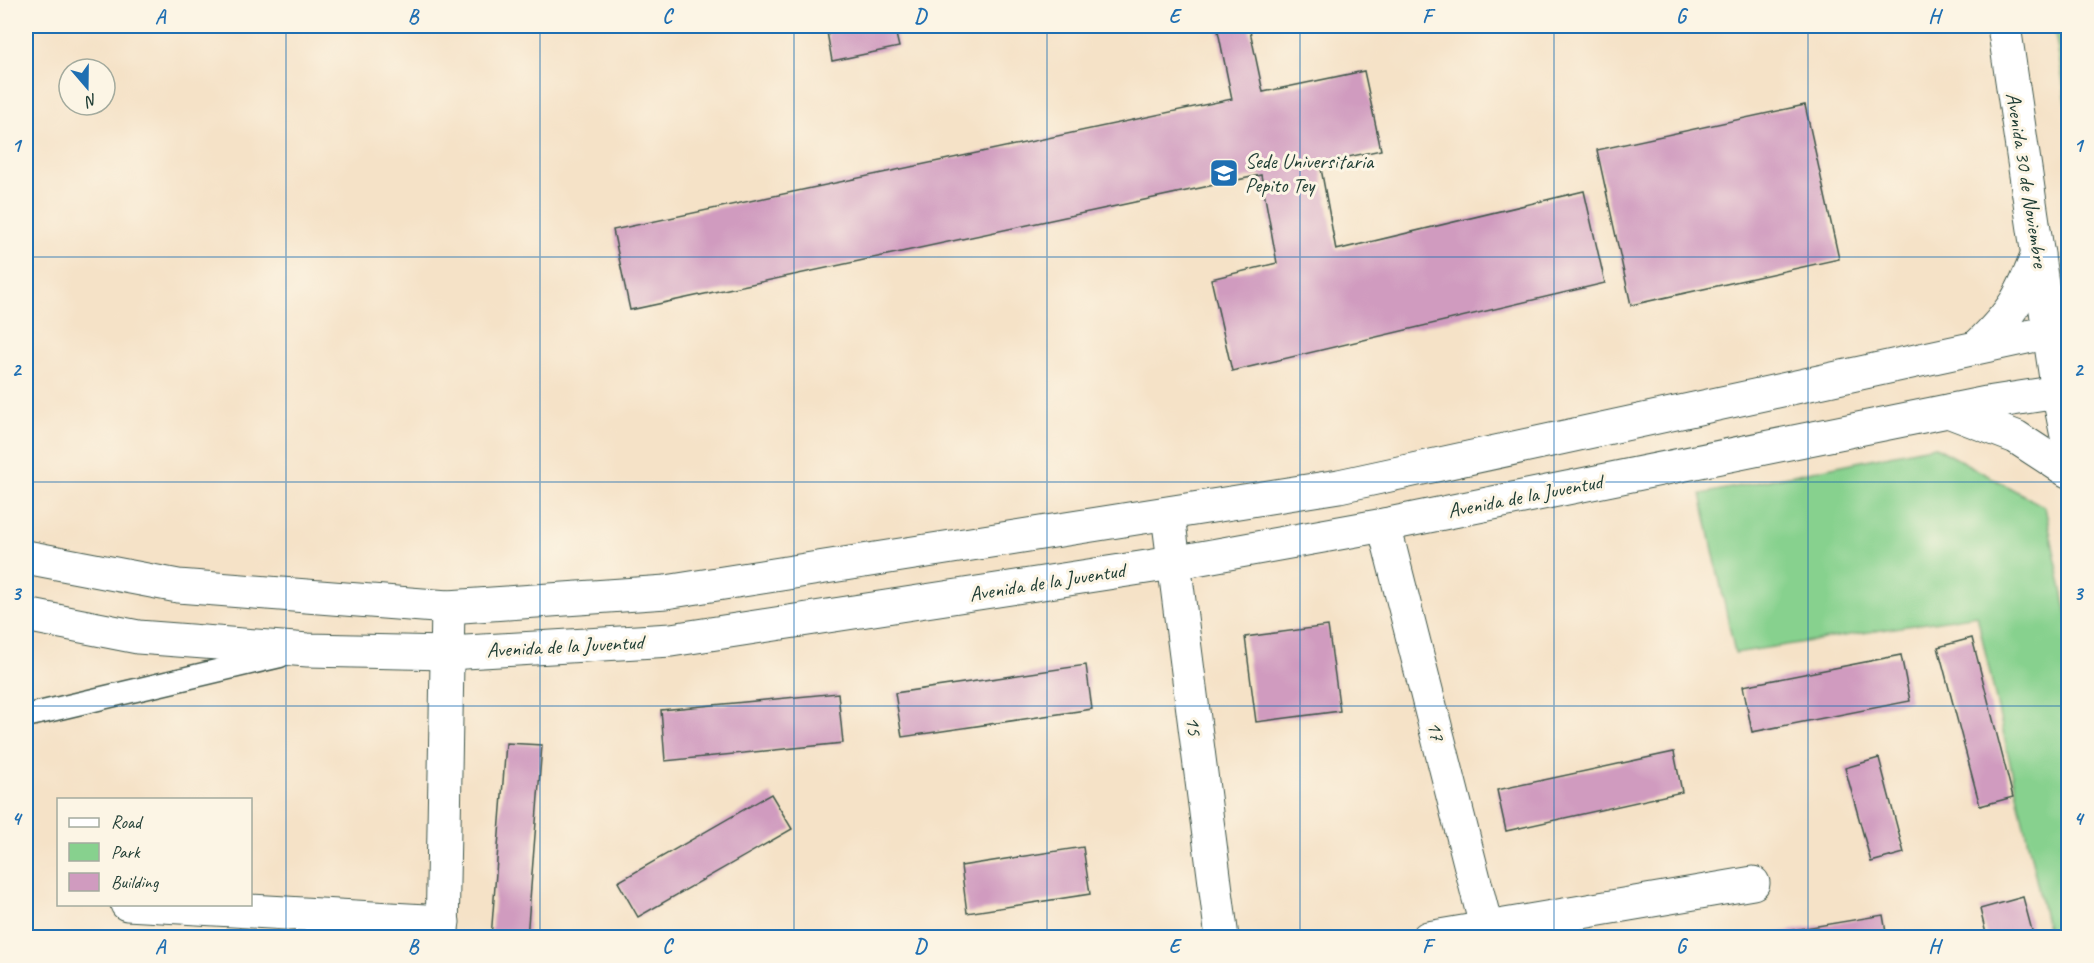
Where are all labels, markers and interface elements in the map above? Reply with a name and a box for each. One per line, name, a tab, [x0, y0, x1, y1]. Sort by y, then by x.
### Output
text: A	[155, 4, 167, 29]
text: B	[408, 4, 420, 29]
text: C	[662, 4, 674, 29]
text: D	[914, 4, 928, 29]
text: E	[1169, 4, 1183, 29]
text: F	[1422, 4, 1436, 29]
text: G	[1676, 4, 1689, 29]
text: H	[1928, 4, 1943, 29]
north arrow	[57, 57, 117, 117]
text: N	[81, 89, 100, 112]
street label: Avenida 30 de Noviembre	[2000, 91, 2054, 270]
text: 1	[12, 133, 23, 158]
text: 1	[2074, 133, 2085, 158]
place label: Sede Universitaria Pepito Tey	[1245, 148, 1375, 198]
school or university icon: Sede Universitaria Pepito Tey	[1208, 157, 1240, 189]
text: 2	[12, 357, 23, 382]
text: 2	[2074, 357, 2085, 382]
street label: Avenida de la Juventud	[1445, 468, 1607, 524]
street label: Avenida de la Juventud	[967, 556, 1129, 607]
text: 3	[12, 581, 23, 606]
text: 3	[2074, 581, 2085, 606]
street label: Avenida de la Juventud	[486, 629, 647, 663]
street label: 15	[1180, 715, 1208, 738]
street label: 17	[1421, 719, 1451, 745]
legend	[57, 798, 252, 906]
text: 4	[12, 806, 24, 831]
text: 4	[2074, 806, 2086, 831]
text: Road	[111, 811, 144, 833]
text: Park	[111, 841, 141, 863]
text: Building	[111, 871, 160, 893]
text: A	[155, 934, 167, 959]
text: B	[408, 934, 420, 959]
text: C	[662, 934, 674, 959]
text: D	[914, 934, 928, 959]
text: E	[1169, 934, 1183, 959]
text: F	[1422, 934, 1436, 959]
text: G	[1676, 934, 1689, 959]
text: H	[1928, 934, 1943, 959]

